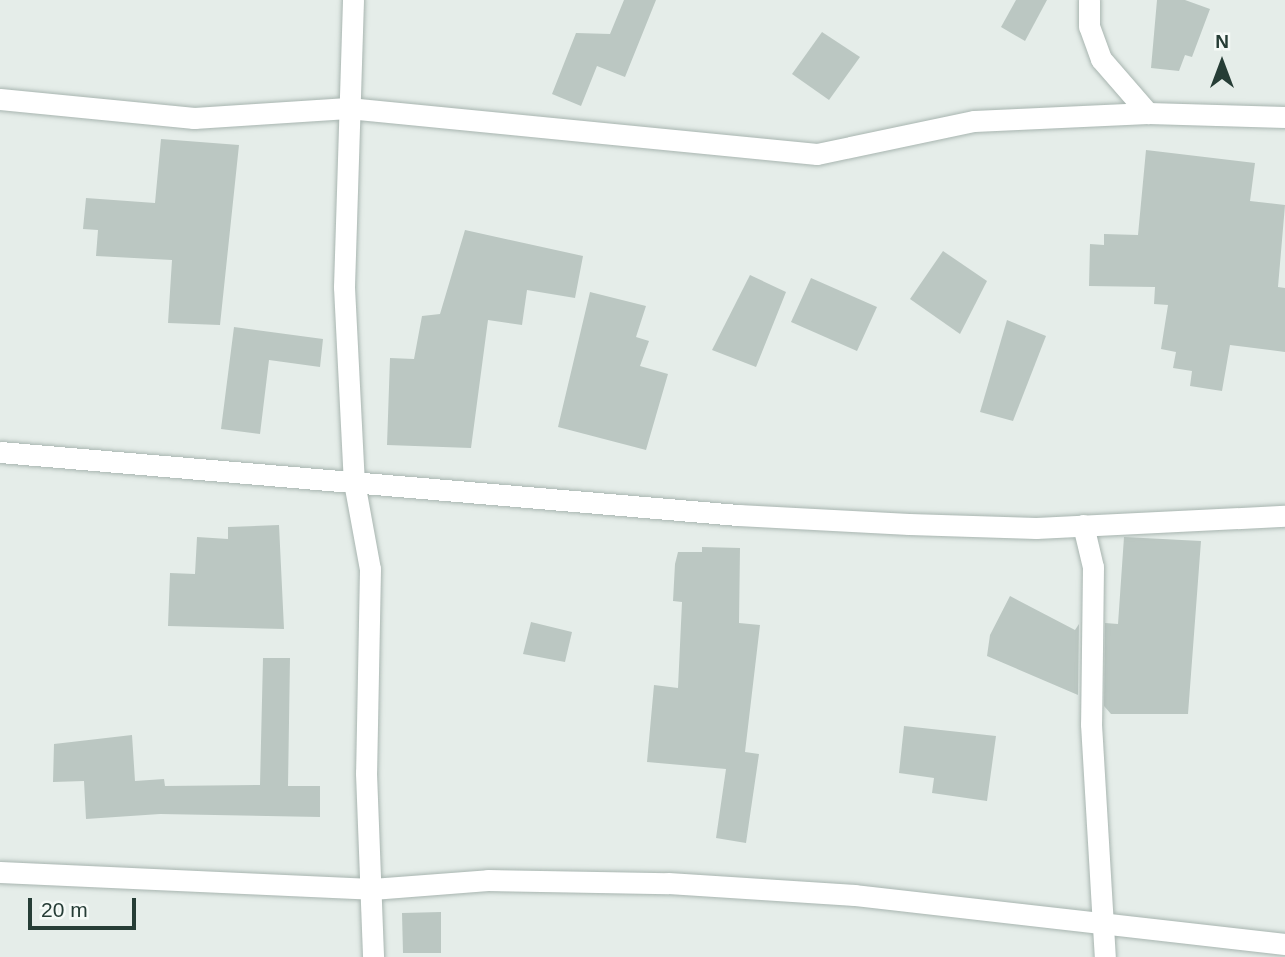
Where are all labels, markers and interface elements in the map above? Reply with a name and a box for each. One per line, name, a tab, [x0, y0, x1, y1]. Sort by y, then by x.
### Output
north arrow	[1187, 28, 1257, 98]
text: N	[1215, 31, 1229, 52]
scale bar	[32, 884, 140, 928]
text: 20 m	[41, 898, 88, 921]

